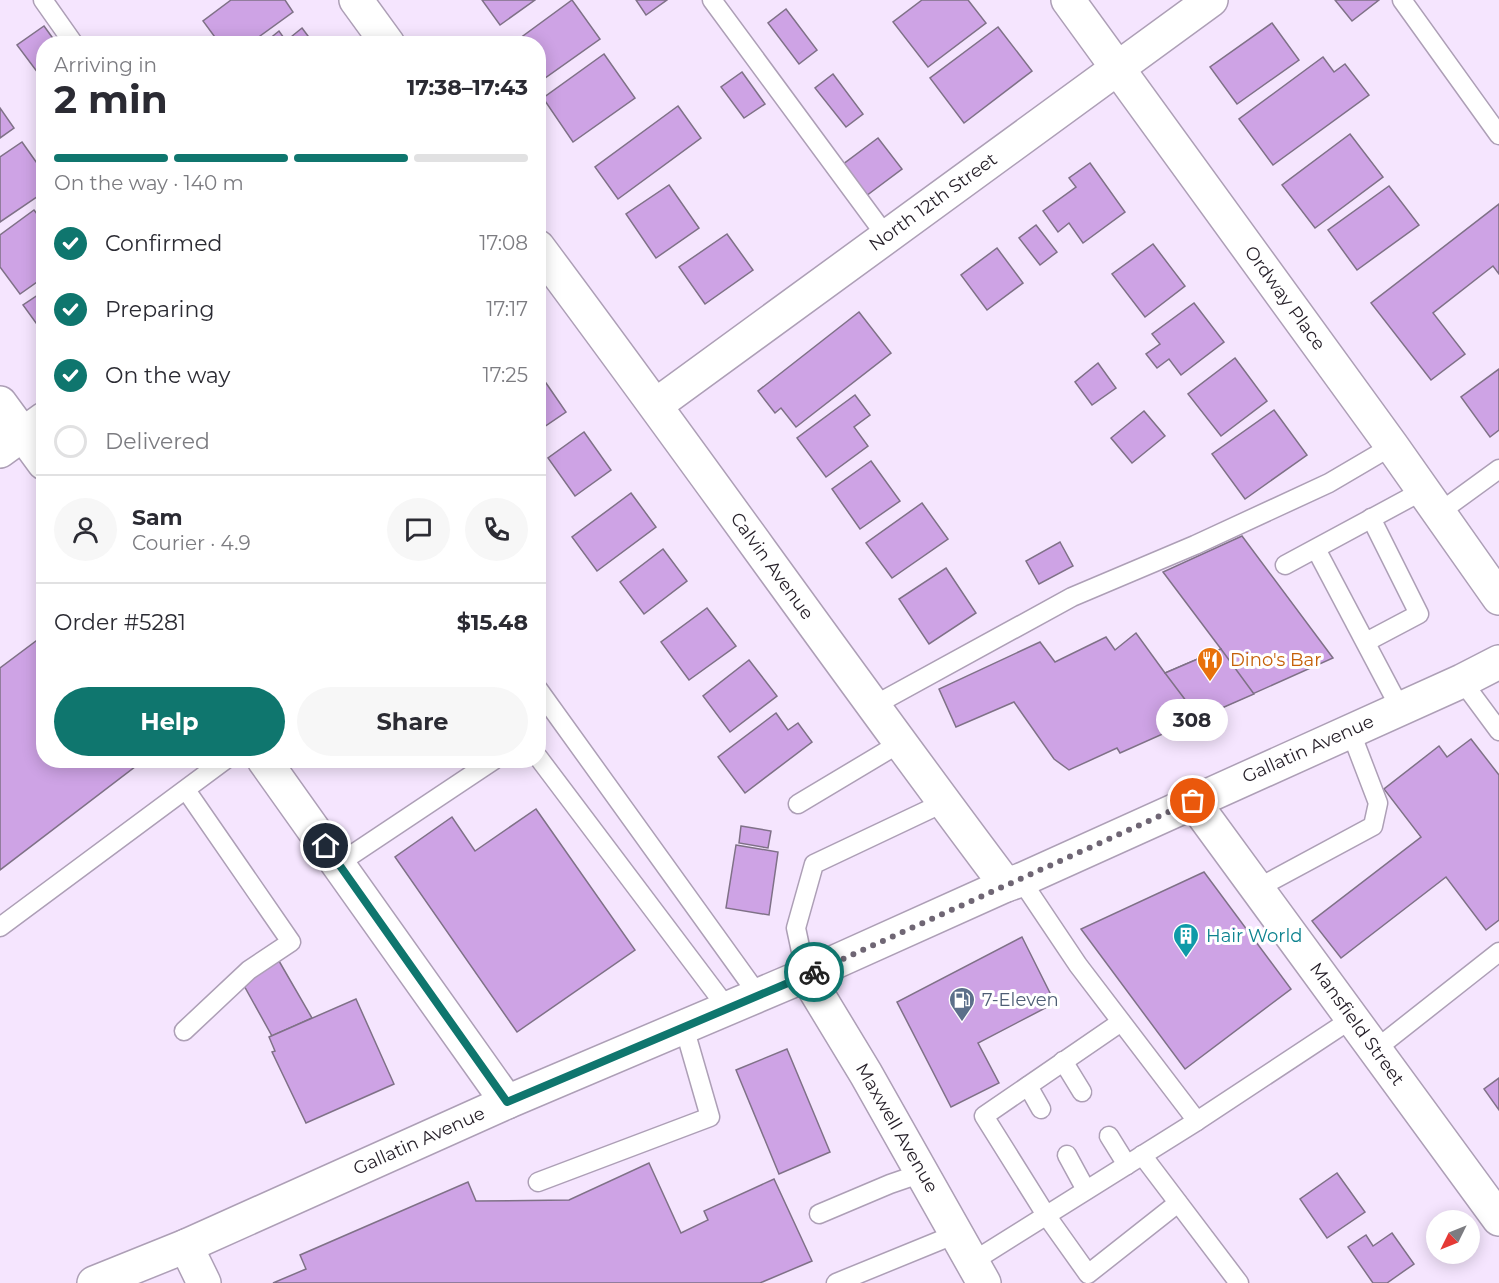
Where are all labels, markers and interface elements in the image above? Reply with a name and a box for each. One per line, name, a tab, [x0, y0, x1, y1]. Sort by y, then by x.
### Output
text: Arriving in	[54, 53, 157, 77]
text: 17:38–17:43	[407, 74, 528, 101]
text: 2 min	[54, 75, 168, 123]
street label: North 12th Street	[865, 148, 1001, 256]
text: On the way · 140 m	[54, 171, 244, 195]
icon: check	[54, 227, 87, 260]
text: Confirmed	[105, 230, 222, 257]
text: 17:08	[479, 231, 528, 255]
street label: Ordway Place	[1240, 241, 1330, 355]
icon: check	[54, 293, 87, 326]
text: Preparing	[105, 296, 214, 323]
text: 17:17	[486, 297, 528, 321]
icon: check	[54, 359, 87, 392]
text: On the way	[105, 362, 230, 389]
text: 17:25	[482, 363, 528, 387]
text: Delivered	[105, 428, 210, 455]
button: person	[54, 498, 117, 561]
button: chat	[387, 498, 450, 561]
button: phone	[465, 498, 528, 561]
text: Sam	[132, 504, 183, 531]
street label: Calvin Avenue	[726, 508, 818, 624]
text: Courier · 4.9	[132, 531, 251, 555]
text: Order #5281	[54, 609, 186, 636]
text: $15.48	[457, 609, 528, 636]
restaurant icon: Dino's Bar	[1195, 645, 1225, 683]
place label: Dino's Bar	[1230, 649, 1321, 671]
button: Help	[54, 687, 285, 756]
button: Share	[297, 687, 528, 756]
callout: 308	[1157, 699, 1229, 741]
text: 308	[1173, 708, 1211, 732]
street label: Gallatin Avenue	[1239, 710, 1377, 788]
pin	[1167, 775, 1218, 826]
icon: bag	[1176, 784, 1209, 817]
pin	[300, 820, 351, 871]
icon: home	[309, 829, 342, 862]
building icon: Hair World	[1171, 921, 1201, 959]
place label: Hair World	[1206, 925, 1302, 947]
courier	[784, 942, 844, 1002]
icon: bike	[798, 956, 831, 989]
street label: Mansfield Street	[1305, 958, 1409, 1090]
fuel station icon: 7-Eleven	[947, 985, 977, 1023]
place label: 7-Eleven	[982, 989, 1059, 1011]
street label: Maxwell Avenue	[851, 1059, 943, 1197]
street label: Gallatin Avenue	[350, 1102, 488, 1180]
north arrow	[1426, 1210, 1480, 1264]
map controls	[1426, 1210, 1480, 1264]

